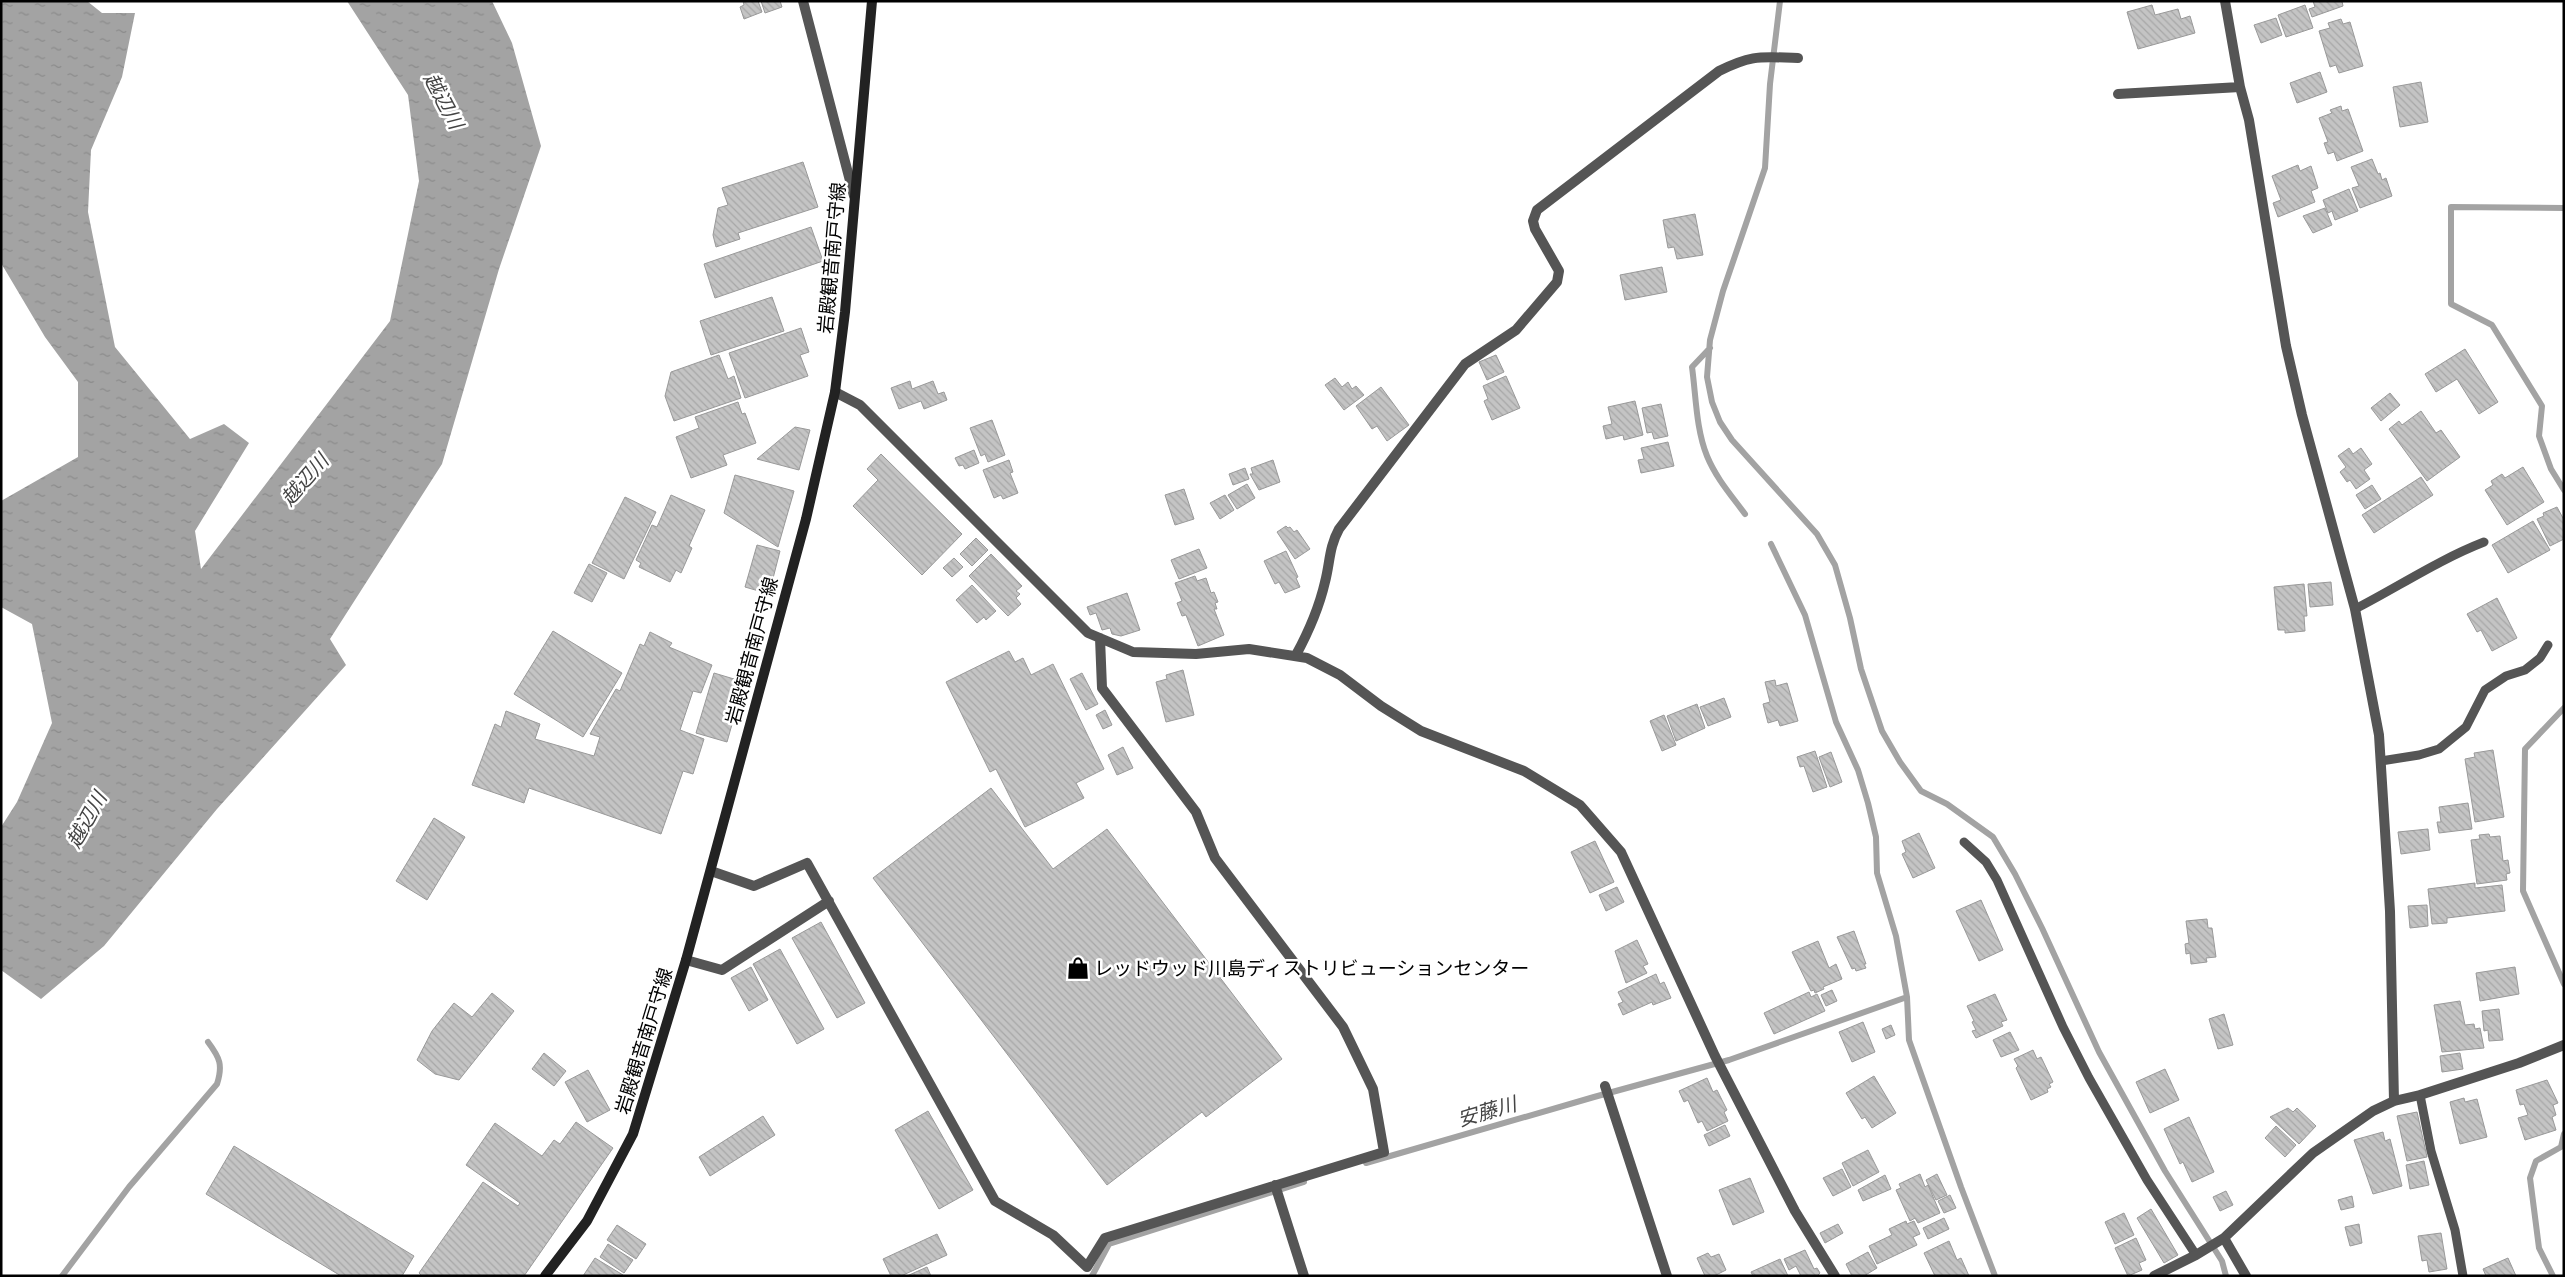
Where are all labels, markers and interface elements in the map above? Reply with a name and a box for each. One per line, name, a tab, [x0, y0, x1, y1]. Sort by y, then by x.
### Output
water label: 越辺川	[416, 68, 471, 136]
street label: 岩殿観音南戸守線	[812, 181, 852, 335]
water label: 越辺川	[274, 446, 337, 512]
street label: 岩殿観音南戸守線	[719, 574, 785, 728]
water label: 越辺川	[60, 785, 115, 853]
shop icon: レッドウッド川島ディストリビューションセンター	[1065, 955, 1091, 981]
place label: レッドウッド川島ディストリビューションセンター	[1094, 955, 1529, 982]
street label: 岩殿観音南戸守線	[609, 964, 679, 1118]
water label: 安藤川	[1454, 1089, 1522, 1134]

